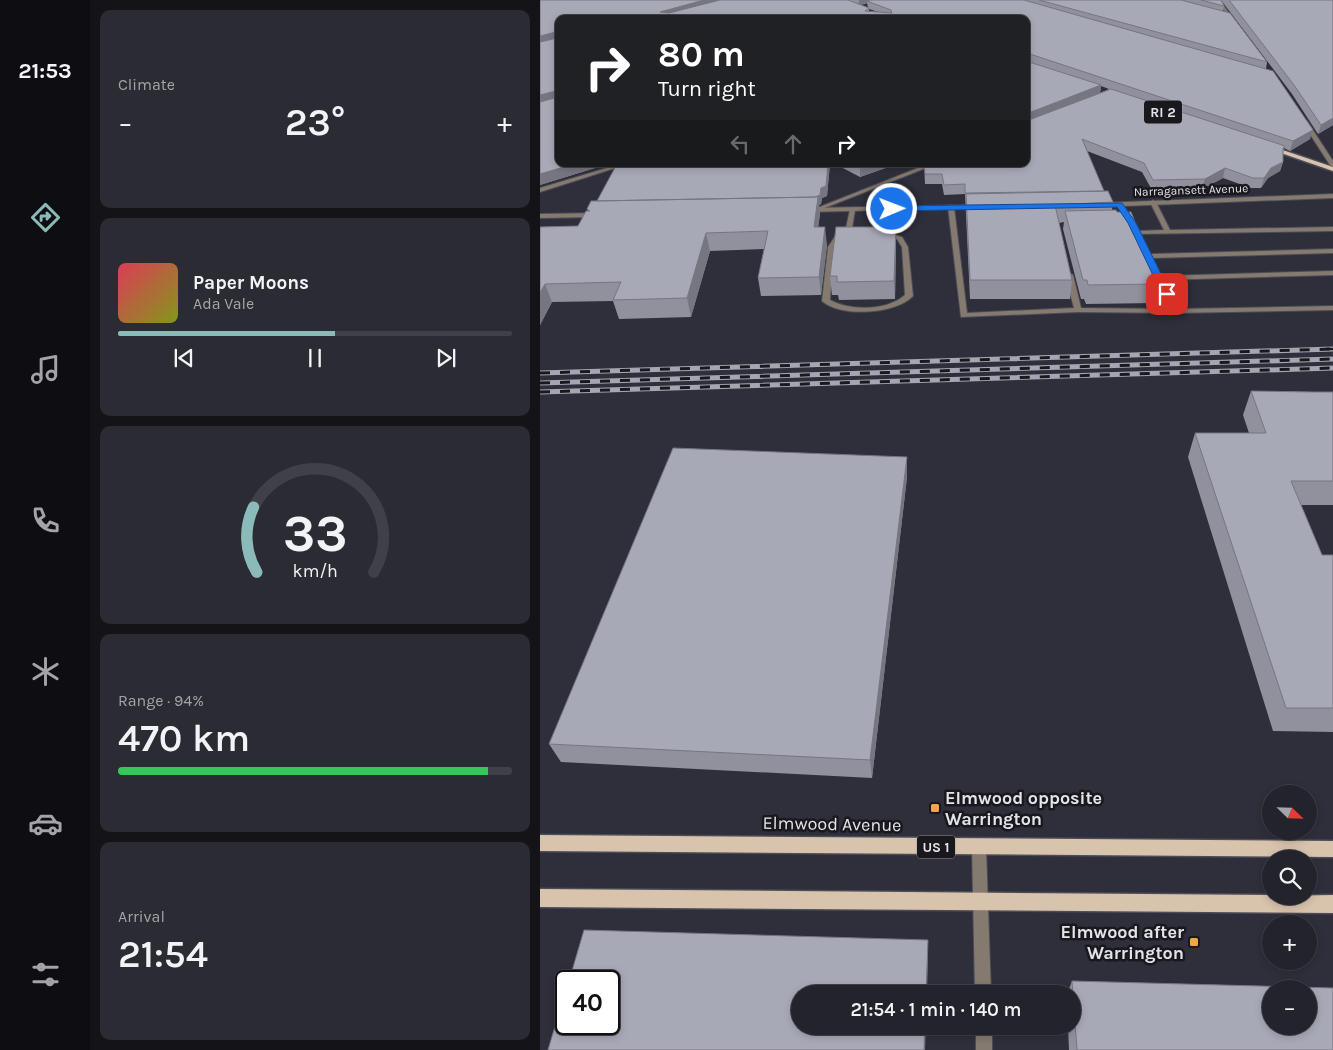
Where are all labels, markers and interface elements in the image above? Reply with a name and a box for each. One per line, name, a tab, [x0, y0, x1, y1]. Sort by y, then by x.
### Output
text: 80 m	[658, 34, 745, 75]
icon: right	[575, 35, 640, 100]
text: 21:53	[18, 58, 72, 84]
text: Climate	[118, 75, 175, 94]
text: Turn right	[658, 76, 756, 102]
text: 23°	[285, 100, 345, 145]
road number: RI 2	[1144, 100, 1182, 124]
text: −	[118, 106, 133, 139]
text: +	[497, 106, 512, 139]
icon: left	[726, 130, 754, 158]
icon: ahead	[779, 130, 807, 158]
icon: right	[832, 130, 860, 158]
street label: Narragansett Avenue	[1134, 181, 1248, 199]
position arrow	[865, 182, 917, 234]
icon: directions	[28, 200, 63, 235]
text: Paper Moons	[193, 272, 309, 294]
pin	[1146, 273, 1188, 315]
icon: arrive	[1153, 280, 1181, 308]
text: Ada Vale	[193, 294, 254, 313]
icon: previous	[170, 344, 198, 372]
icon: pause	[301, 344, 329, 372]
icon: next	[432, 344, 460, 372]
icon: music	[28, 352, 63, 387]
icon: phone	[28, 503, 63, 538]
text: 33	[283, 503, 347, 564]
text: km/h	[292, 561, 338, 582]
icon: climate	[28, 654, 63, 689]
text: Range · 94%	[118, 691, 204, 710]
text: 470 km	[118, 716, 250, 761]
north arrow	[1262, 785, 1318, 840]
map controls	[1262, 785, 1317, 1035]
place label: Elmwood opposite Warrington	[945, 787, 1102, 830]
marker: Elmwood opposite Warrington	[929, 802, 941, 814]
icon: car	[28, 806, 63, 841]
street label: Elmwood Avenue	[762, 812, 902, 836]
road number: US 1	[917, 836, 955, 859]
button: search	[1262, 850, 1317, 905]
text: Arrival	[118, 907, 165, 926]
button: +	[1262, 915, 1317, 970]
place label: Elmwood after Warrington	[1060, 921, 1184, 964]
text: 21:54	[118, 932, 208, 977]
marker: Elmwood after Warrington	[1188, 936, 1200, 948]
icon: filters	[28, 957, 63, 992]
speed limit sign: 40	[555, 970, 620, 1035]
button: −	[1262, 980, 1317, 1035]
text: 21:54 · 1 min · 140 m	[850, 999, 1022, 1021]

